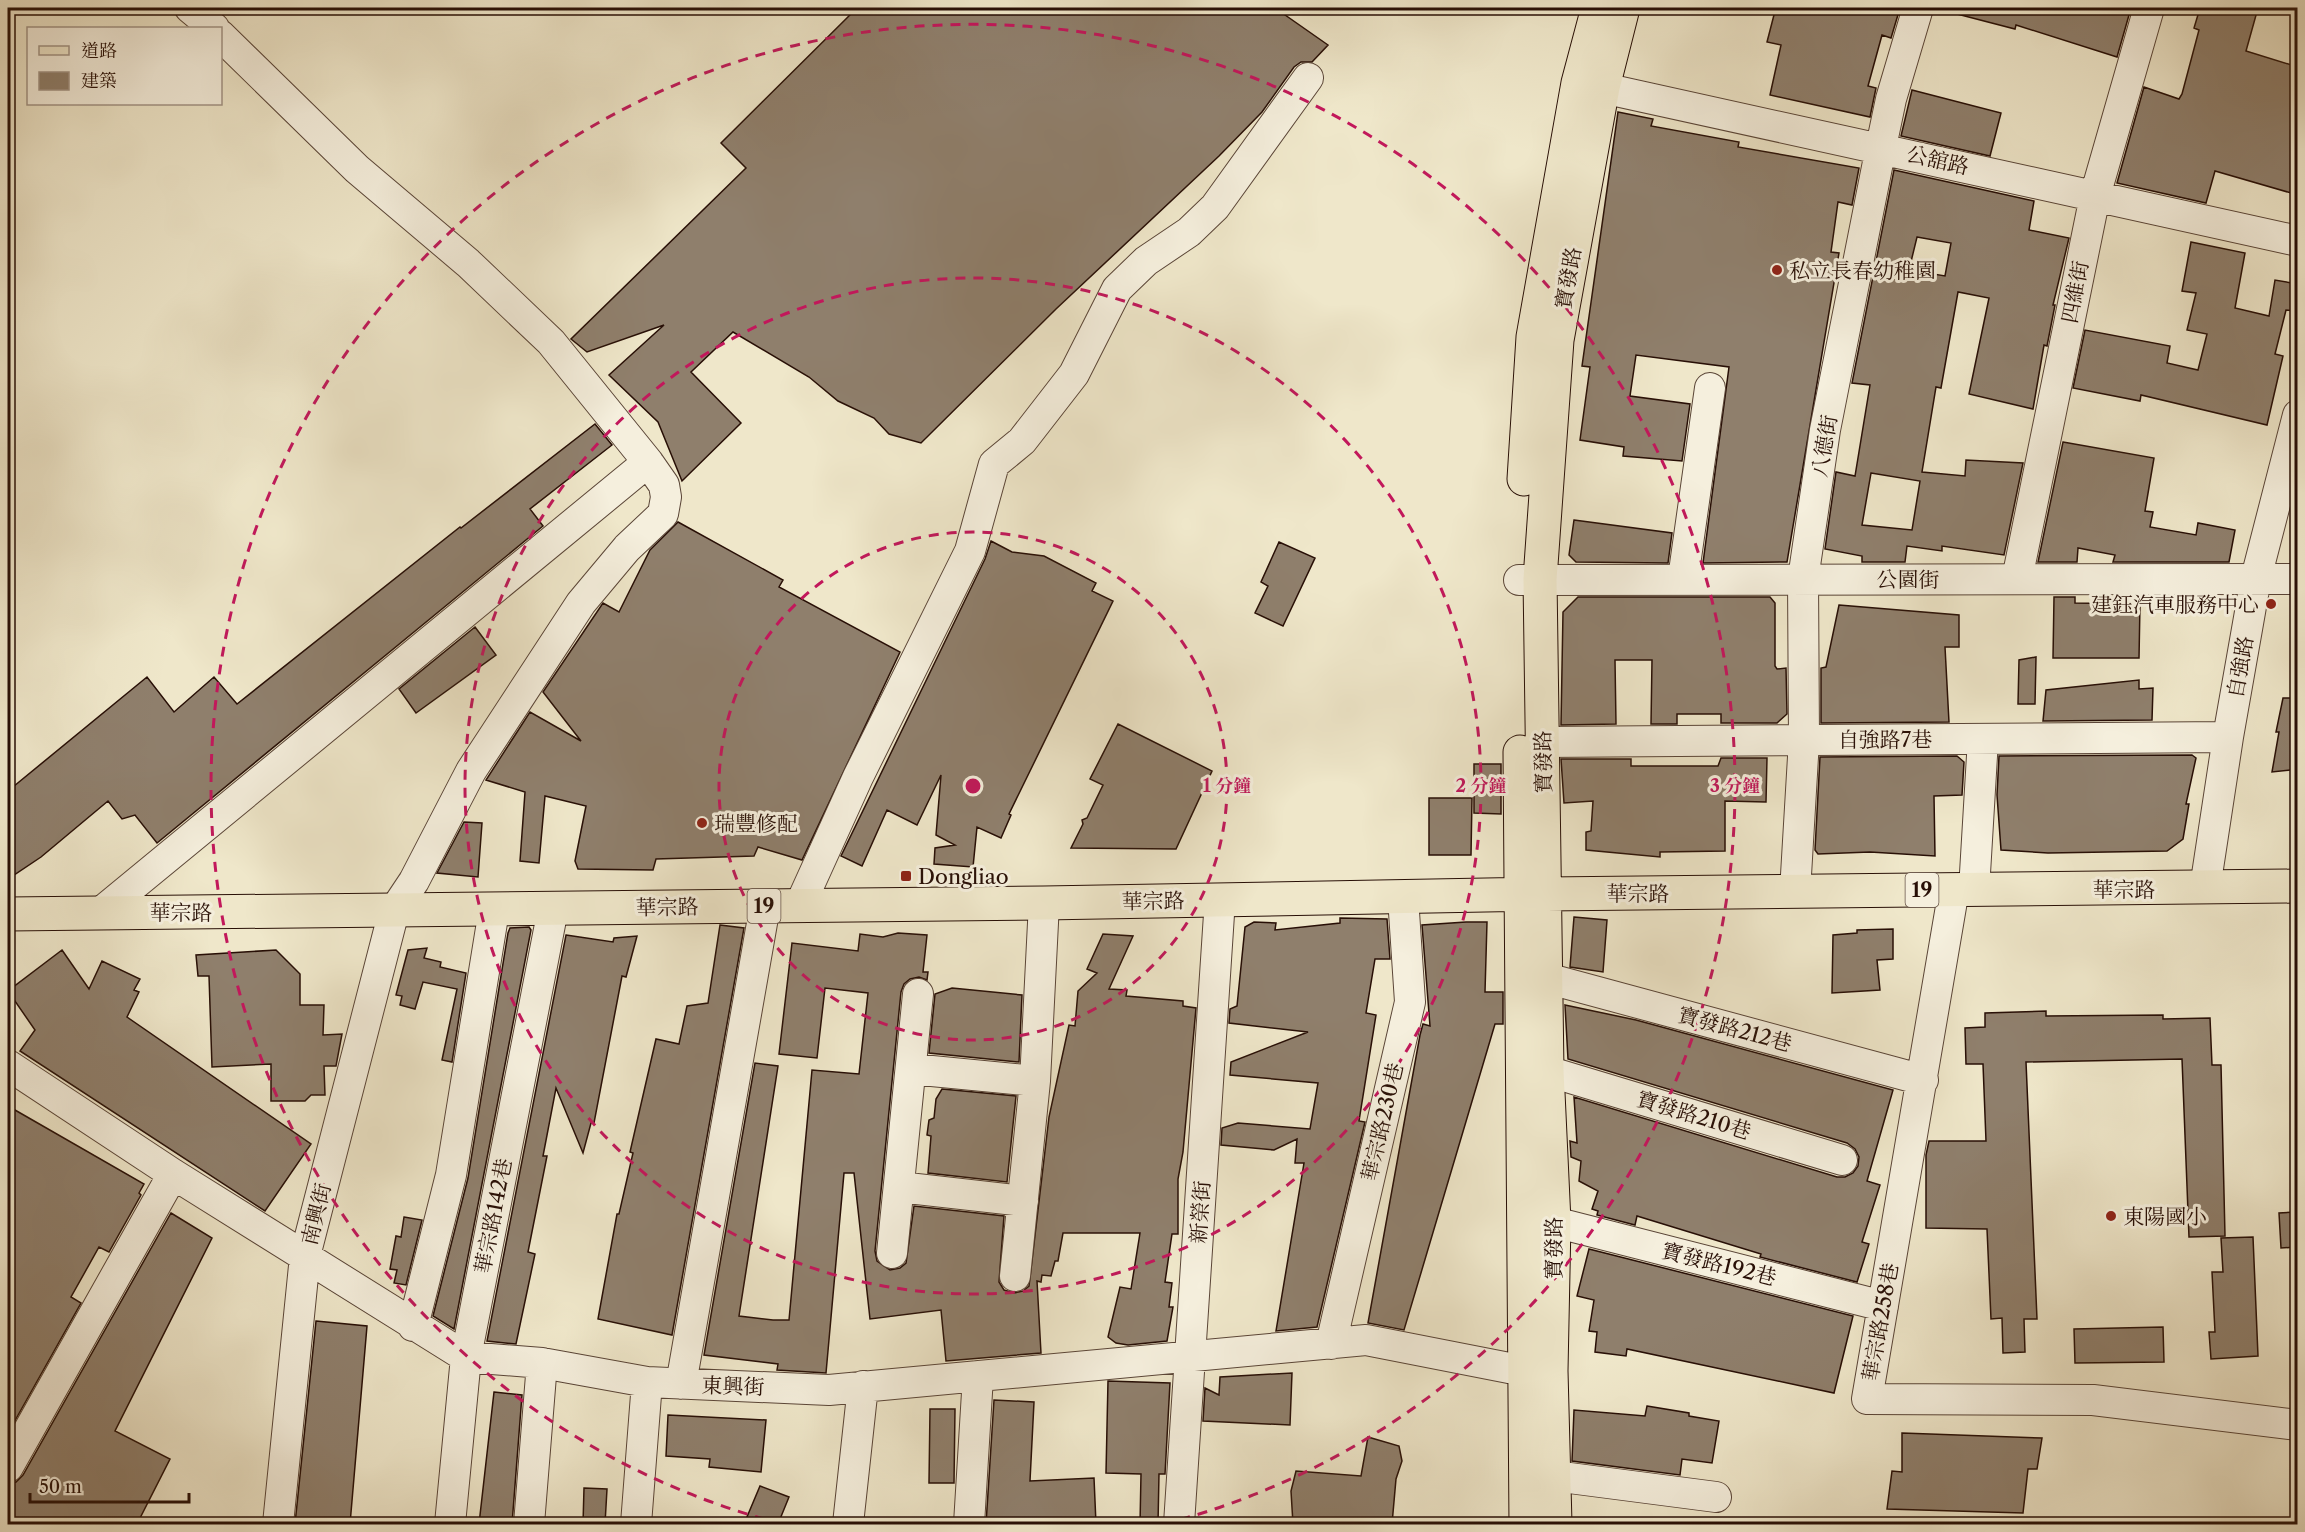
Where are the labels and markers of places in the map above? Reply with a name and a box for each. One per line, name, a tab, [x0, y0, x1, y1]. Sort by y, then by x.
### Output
place label: 私立長春幼稚園	[1789, 258, 1936, 283]
marker: 私立長春幼稚園	[1770, 263, 1784, 277]
place label: 建鈺汽車服務中心	[2091, 592, 2259, 617]
marker: 建鈺汽車服務中心	[2264, 597, 2278, 611]
centre of rings	[963, 776, 983, 796]
place label: 瑞豐修配	[714, 811, 798, 836]
marker: 瑞豐修配	[695, 816, 709, 830]
place label: Dongliao	[918, 864, 1009, 889]
marker: Dongliao	[899, 869, 913, 883]
place label: 東陽國小	[2123, 1204, 2207, 1229]
marker: 東陽國小	[2104, 1209, 2118, 1223]

